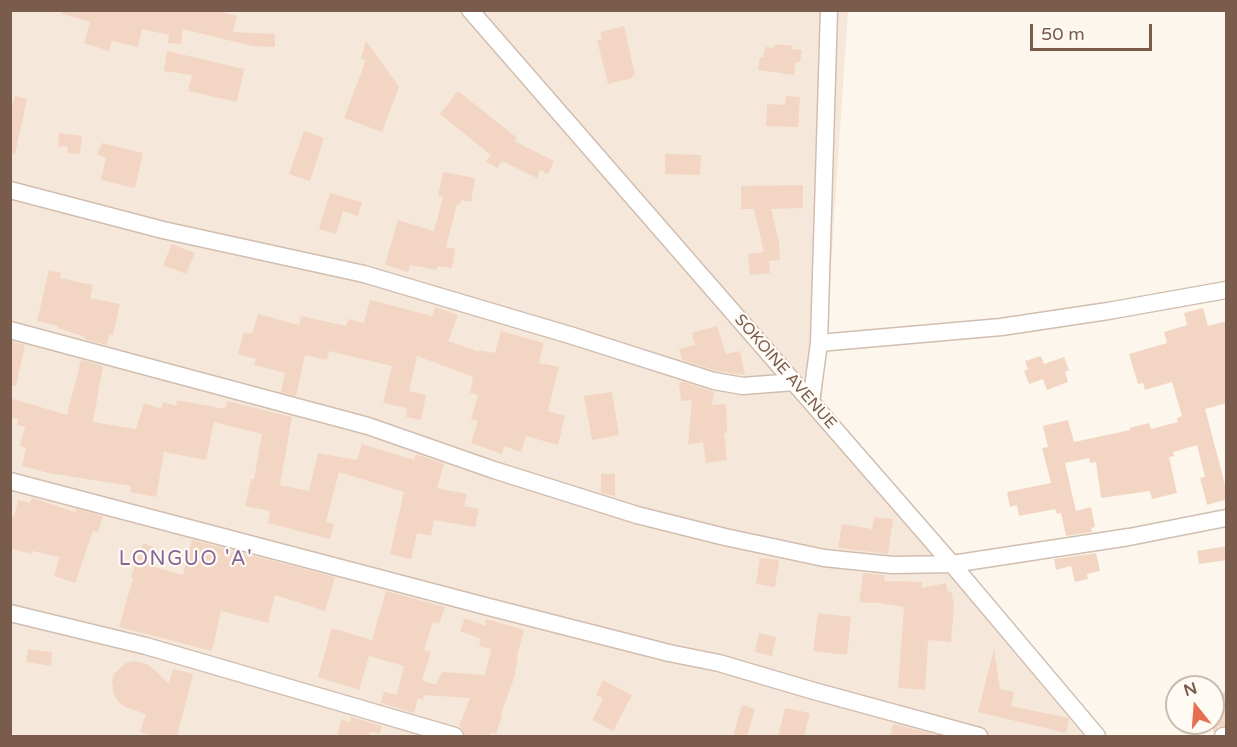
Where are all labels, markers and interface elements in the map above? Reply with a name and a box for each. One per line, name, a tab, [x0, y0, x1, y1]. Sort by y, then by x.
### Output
scale bar	[1033, 12, 1154, 50]
text: 50 m	[1041, 23, 1085, 45]
street label: SOKOINE AVENUE	[730, 311, 840, 433]
district label: LONGUO 'A'	[119, 548, 253, 572]
north arrow	[1165, 675, 1225, 735]
text: N	[1181, 678, 1199, 701]

